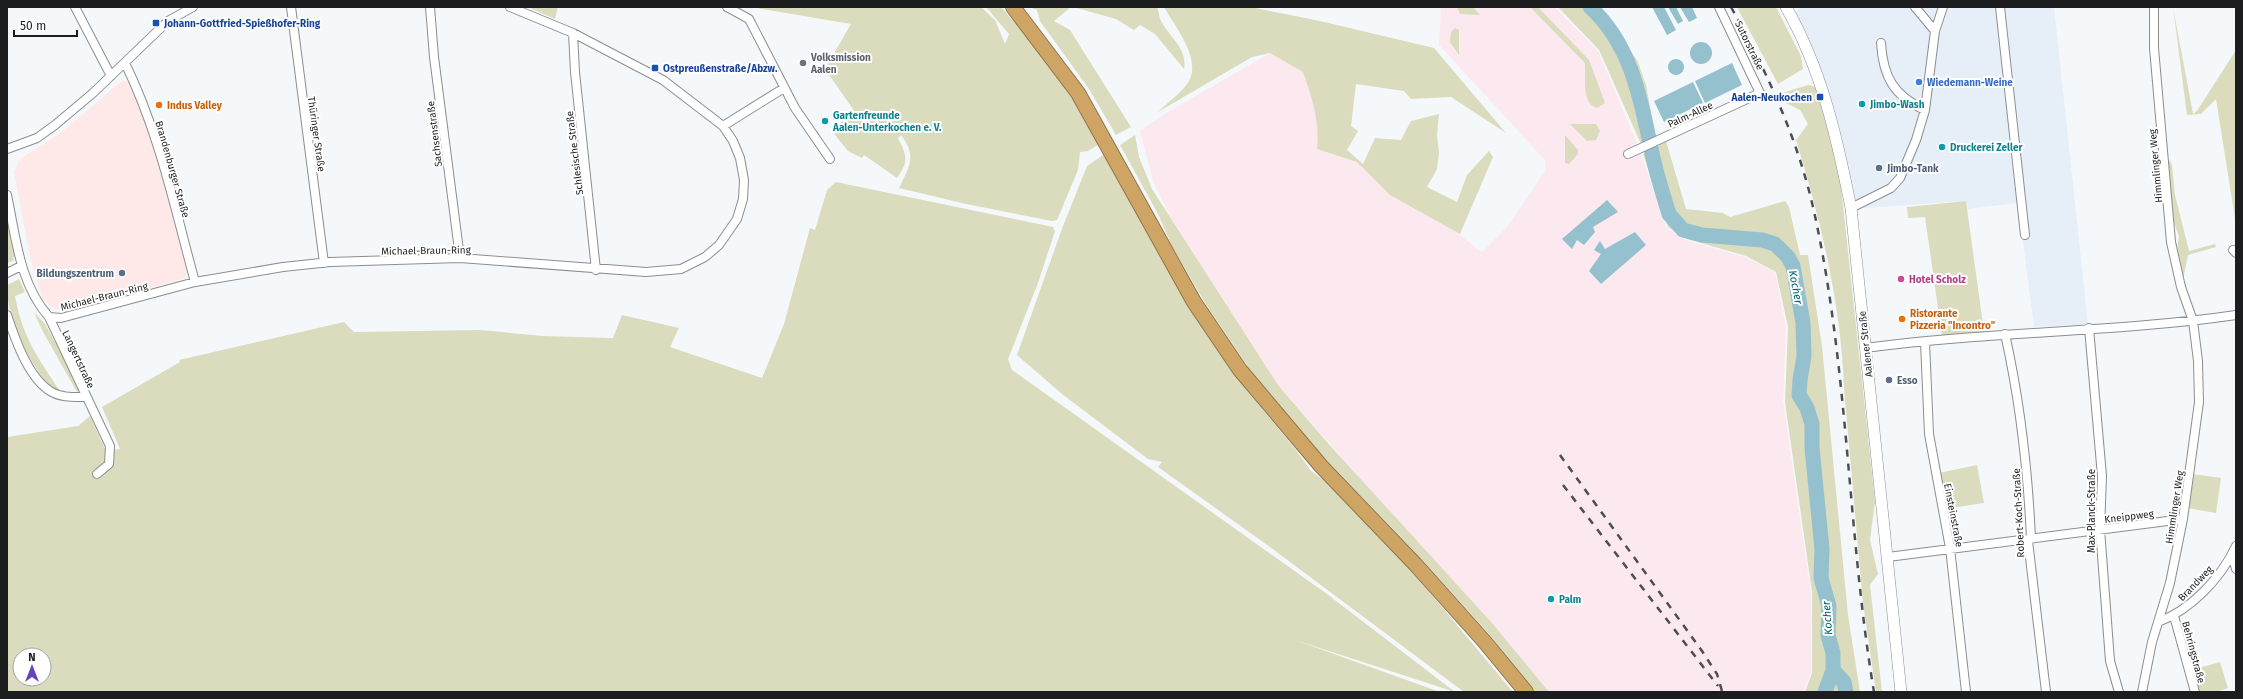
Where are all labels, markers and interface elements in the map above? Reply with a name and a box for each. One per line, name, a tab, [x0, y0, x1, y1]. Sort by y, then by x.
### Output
scale bar	[14, 12, 77, 38]
marker: Johann-Gottfried-Spießhofer-Ring	[151, 18, 161, 28]
place label: Johann-Gottfried-Spießhofer-Ring	[163, 18, 321, 30]
text: 50 m	[20, 19, 46, 33]
street label: Sutorstraße	[1732, 19, 1766, 72]
place label: Volksmission Aalen	[810, 52, 871, 76]
marker: Volksmission Aalen	[798, 58, 808, 68]
marker: Ostpreußenstraße/Abzw.	[650, 63, 660, 73]
place label: Ostpreußenstraße/Abzw.	[663, 63, 778, 75]
marker: Wiedemann-Weine	[1914, 77, 1924, 87]
place label: Wiedemann-Weine	[1927, 77, 2013, 89]
place label: Aalen-Neukochen	[1730, 92, 1812, 104]
marker: Aalen-Neukochen	[1815, 92, 1825, 102]
street label: Thüringer Straße	[305, 96, 327, 172]
street label: Palm-Allee	[1666, 99, 1715, 131]
marker: Jimbo-Wash	[1857, 99, 1867, 109]
place label: Jimbo-Wash	[1869, 99, 1925, 111]
marker: Indus Valley	[154, 100, 164, 110]
place label: Indus Valley	[167, 100, 223, 112]
street label: Sachsenstraße	[425, 100, 445, 167]
street label: Schlesische Straße	[564, 110, 586, 196]
place label: Gartenfreunde Aalen-Unterkochen e. V.	[832, 110, 942, 134]
marker: Gartenfreunde Aalen-Unterkochen e. V.	[820, 116, 830, 126]
street label: Brandenburger Straße	[152, 120, 192, 219]
street label: Himmlinger Weg	[2147, 128, 2165, 203]
marker: Druckerei Zeller	[1937, 142, 1947, 152]
place label: Druckerei Zeller	[1950, 142, 2024, 154]
marker: Jimbo-Tank	[1874, 163, 1884, 173]
place label: Jimbo-Tank	[1886, 163, 1939, 175]
street label: Michael-Braun-Ring	[381, 244, 472, 258]
place label: Bildungszentrum	[37, 268, 114, 280]
marker: Bildungszentrum	[117, 268, 127, 278]
water label: Kocher	[1786, 269, 1805, 306]
marker: Hotel Scholz	[1896, 274, 1906, 284]
place label: Hotel Scholz	[1909, 274, 1966, 286]
street label: Michael-Braun-Ring	[59, 280, 150, 314]
place label: Ristorante Pizzeria "Incontro"	[1910, 308, 1995, 332]
street label: Aalener Straße	[1857, 310, 1875, 378]
marker: Ristorante Pizzeria "Incontro"	[1897, 314, 1907, 324]
street label: Langertstraße	[59, 328, 97, 390]
marker: Esso	[1884, 375, 1894, 385]
place label: Esso	[1897, 375, 1918, 387]
street label: Robert-Koch-Straße	[2011, 468, 2027, 558]
street label: Max-Planck-Straße	[2086, 469, 2098, 553]
street label: Himmlinger Weg	[2163, 469, 2187, 545]
street label: Einsteinstraße	[1941, 482, 1965, 548]
street label: Kneippweg	[2104, 508, 2155, 526]
street label: Brandweg	[2176, 563, 2216, 604]
marker: Palm	[1546, 594, 1556, 604]
place label: Palm	[1559, 594, 1581, 606]
water label: Kocher	[1820, 600, 1835, 635]
street label: Behringstraße	[2179, 620, 2207, 685]
north arrow	[12, 647, 52, 687]
text: N	[28, 651, 36, 664]

